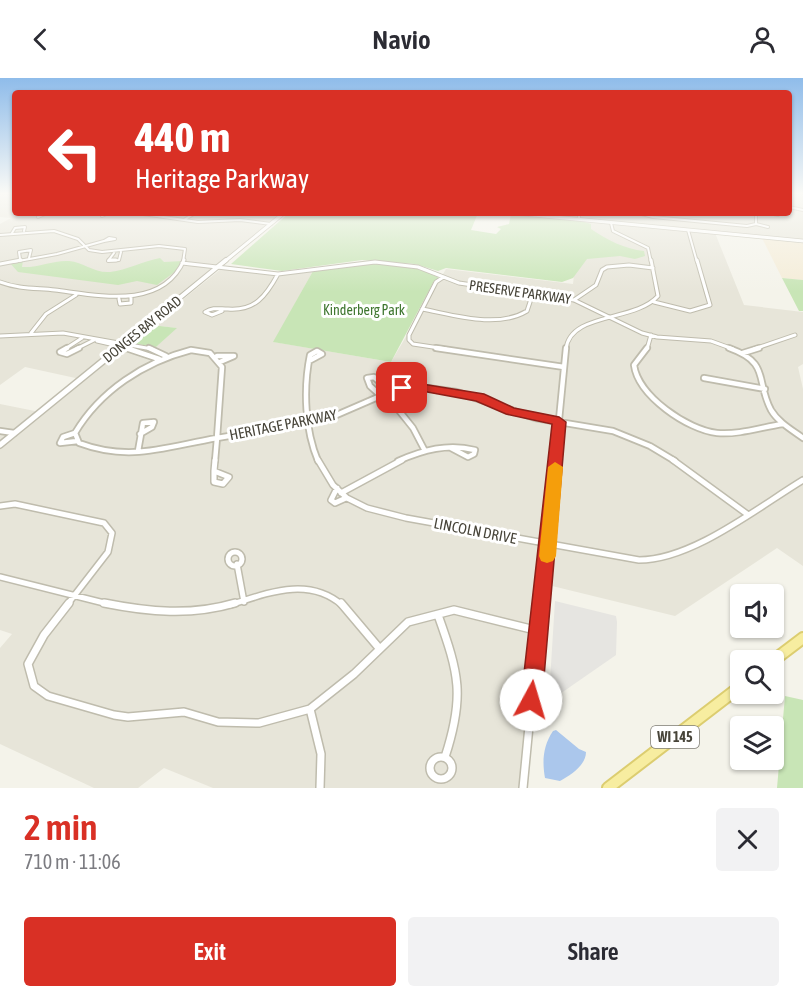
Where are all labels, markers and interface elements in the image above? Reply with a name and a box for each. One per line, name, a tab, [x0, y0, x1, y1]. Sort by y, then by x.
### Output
icon: back	[24, 23, 57, 56]
icon: person	[746, 23, 779, 56]
text: Navio	[372, 24, 431, 55]
text: 440 m	[135, 113, 230, 161]
icon: left	[36, 114, 114, 192]
text: Heritage Parkway	[135, 163, 309, 194]
street label: PRESERVE PARKWAY	[468, 277, 573, 307]
street label: DONGES BAY ROAD	[100, 292, 185, 365]
park label: Kinderberg Park	[323, 302, 405, 318]
pin	[376, 362, 427, 413]
icon: arrive	[385, 371, 418, 404]
street label: HERITAGE PARKWAY	[228, 406, 338, 443]
street label: LINCOLN DRIVE	[432, 514, 518, 547]
map controls	[730, 584, 784, 770]
button: sound	[730, 584, 784, 638]
button: search	[730, 650, 784, 704]
position arrow	[499, 668, 563, 732]
button: layers	[730, 716, 784, 770]
road number: WI 145	[651, 726, 699, 748]
text: 2 min	[24, 806, 98, 848]
button: close	[716, 808, 779, 871]
text: 710 m · 11:06	[24, 850, 121, 873]
button: Exit	[24, 917, 396, 986]
button: Share	[408, 917, 779, 986]

